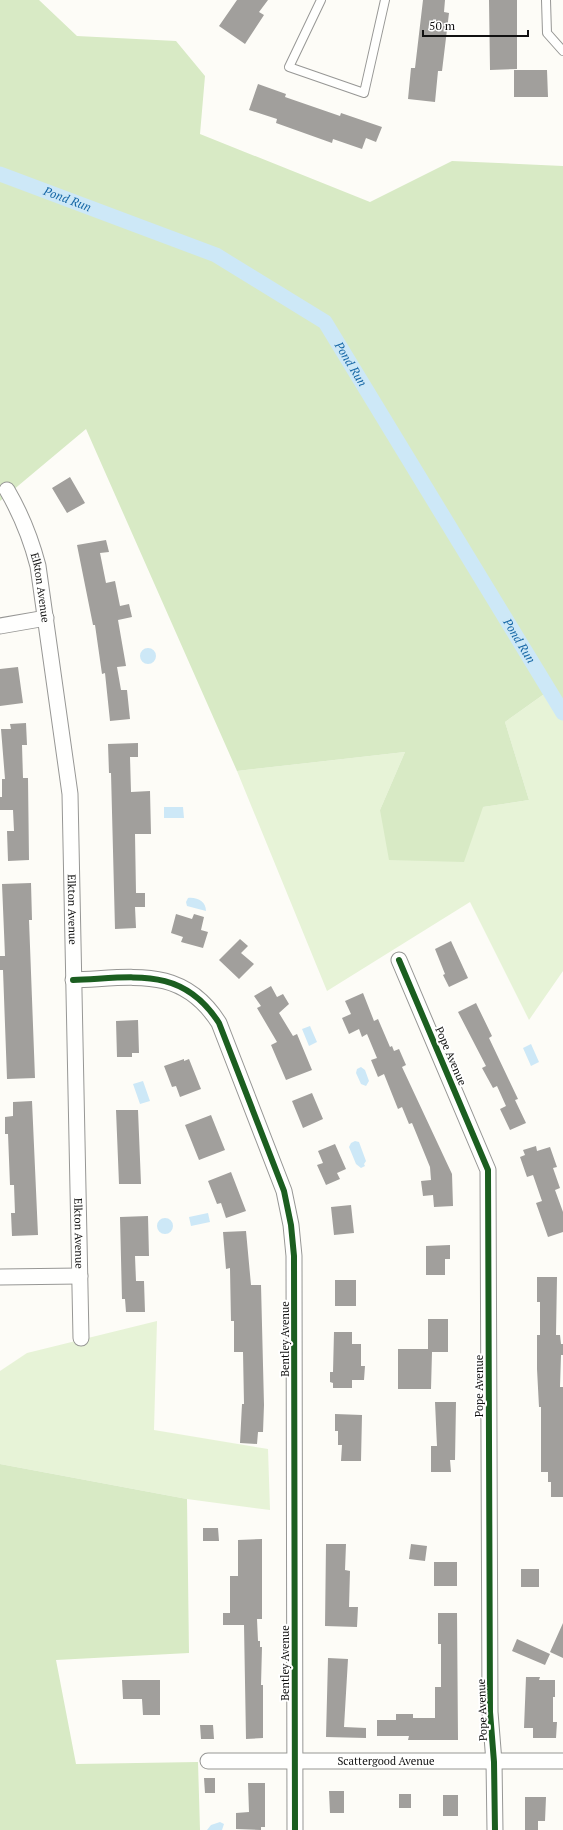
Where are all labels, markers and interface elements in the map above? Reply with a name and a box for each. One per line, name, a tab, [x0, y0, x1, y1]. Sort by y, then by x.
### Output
scale bar	[423, 12, 528, 38]
text: 50 m	[429, 18, 456, 33]
water label: Pond Run	[41, 183, 93, 215]
water label: Pond Run	[331, 338, 370, 389]
street label: Elkton Avenue	[28, 551, 53, 624]
water label: Pond Run	[500, 615, 539, 666]
street label: Elkton Avenue	[65, 874, 80, 945]
street label: Pope Avenue	[432, 1024, 470, 1088]
street label: Elkton Avenue	[71, 1198, 87, 1269]
street label: Bentley Avenue	[278, 1301, 292, 1377]
street label: Pope Avenue	[472, 1354, 486, 1417]
street label: Bentley Avenue	[278, 1625, 292, 1701]
street label: Pope Avenue	[474, 1678, 490, 1741]
street label: Scattergood Avenue	[337, 1754, 435, 1768]

